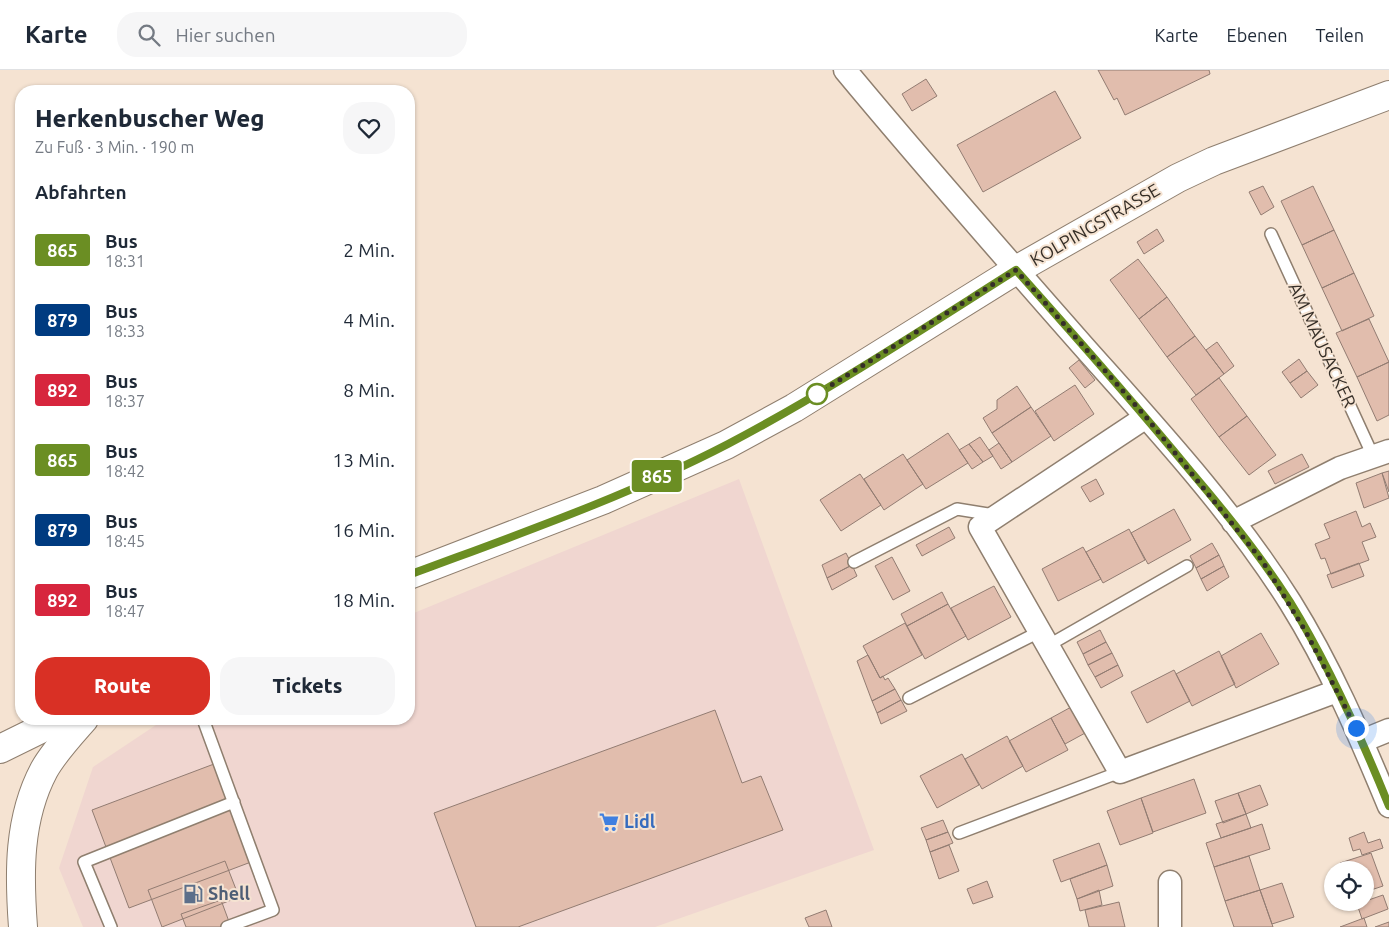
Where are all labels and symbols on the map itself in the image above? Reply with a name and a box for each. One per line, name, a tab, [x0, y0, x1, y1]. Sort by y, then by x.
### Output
street label: KOLPINGSTRASSE	[1026, 179, 1163, 269]
street label: AM MAUSACKER	[1285, 279, 1361, 410]
unlabelled marker	[806, 383, 828, 405]
line badge: 865	[628, 460, 686, 492]
your location	[1344, 716, 1369, 741]
supermarket icon: Lidl	[598, 811, 620, 833]
place label: Lidl	[624, 811, 656, 831]
fuel station icon: Shell	[182, 883, 204, 905]
place label: Shell	[208, 883, 251, 903]

